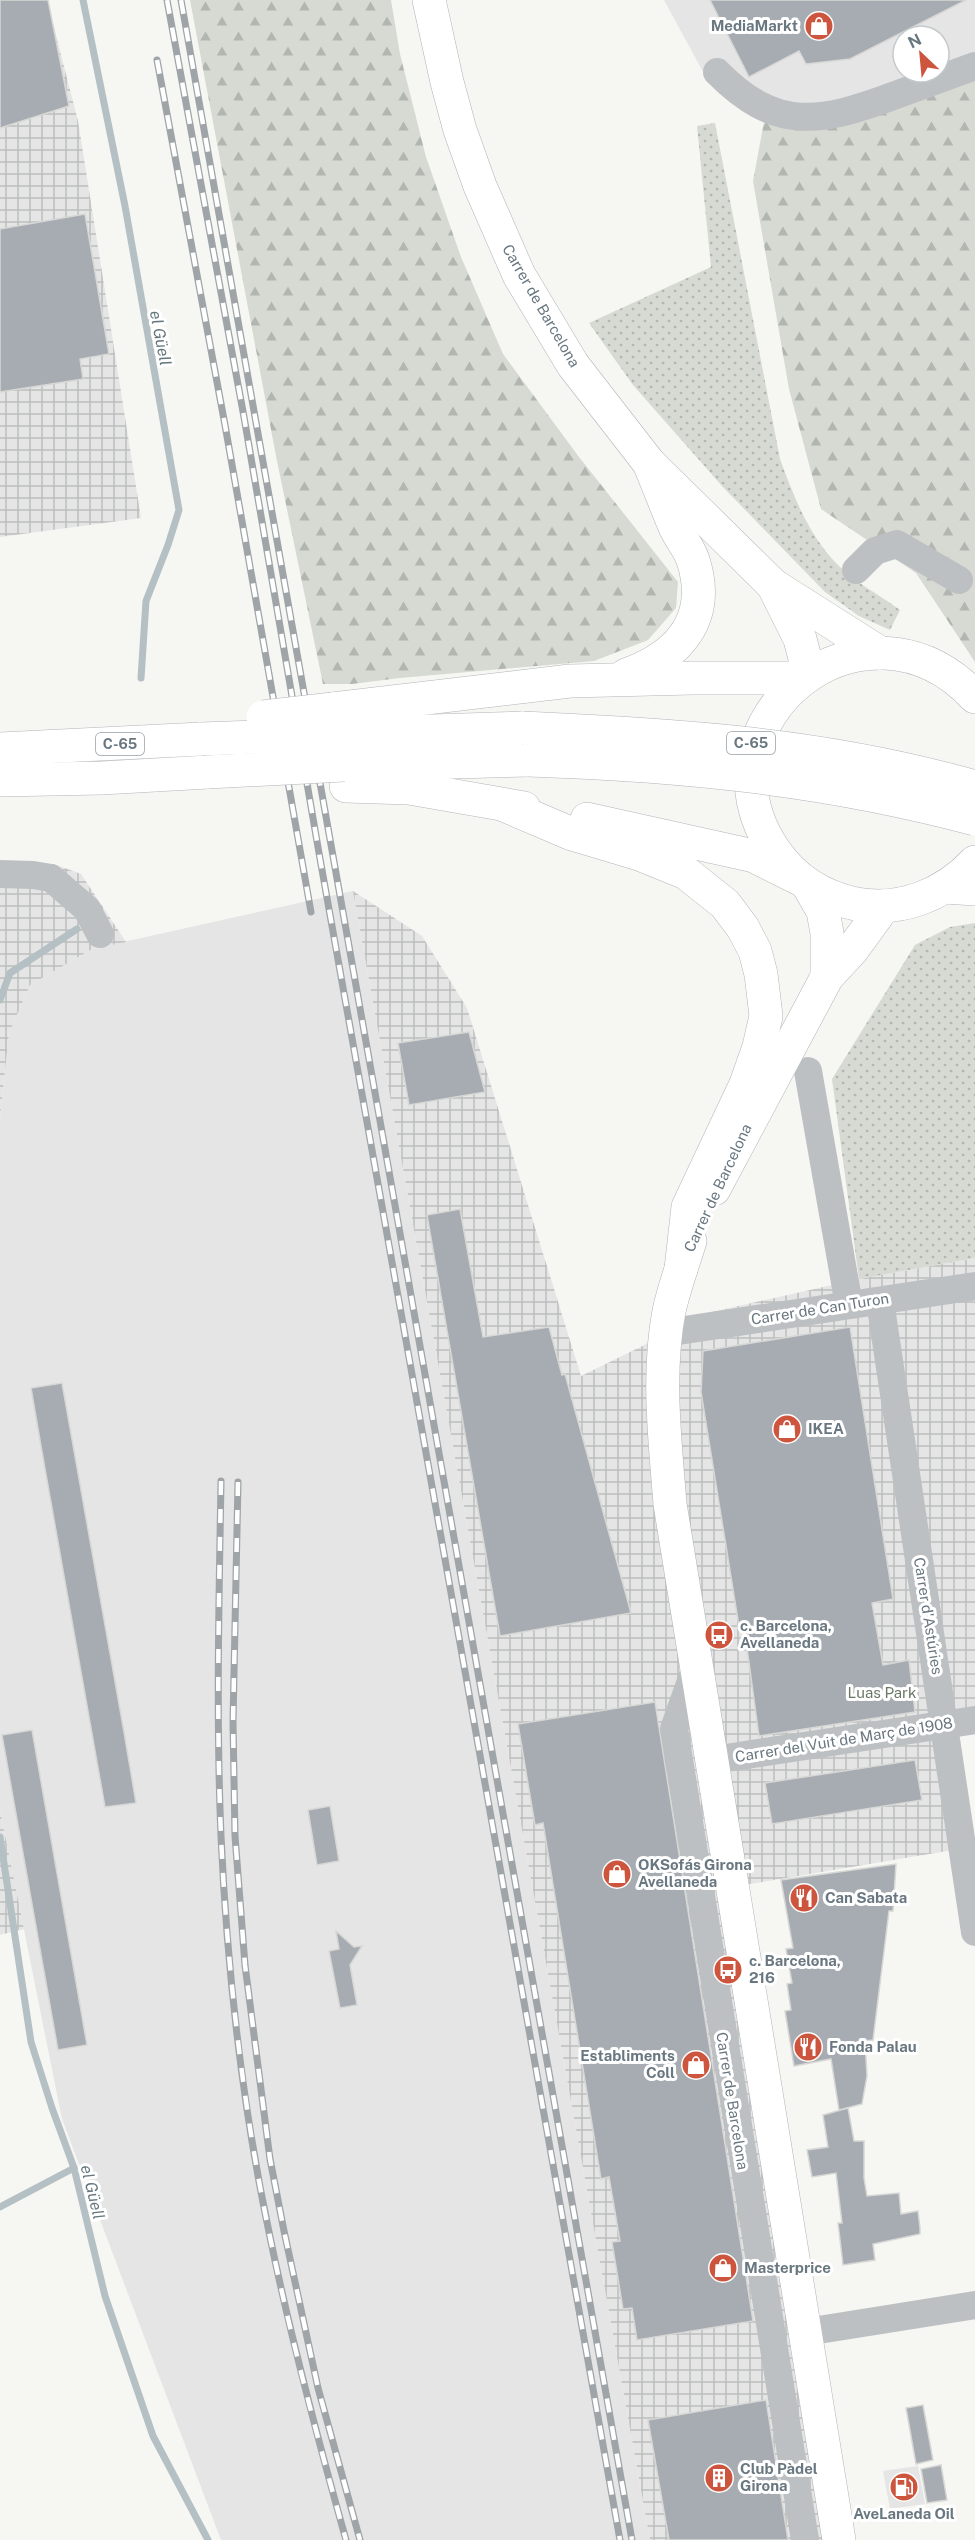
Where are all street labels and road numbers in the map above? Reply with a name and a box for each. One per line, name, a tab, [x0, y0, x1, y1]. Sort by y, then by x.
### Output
street label: Carrer de Barcelona	[499, 241, 584, 370]
road number: C-65	[727, 732, 775, 754]
road number: C-65	[96, 733, 144, 755]
street label: Carrer de Barcelona	[680, 1121, 755, 1254]
street label: Carrer de Can Turon	[750, 1289, 890, 1328]
street label: Carrer d'Astúries	[911, 1556, 946, 1676]
street label: Carrer del Vuit de Març de 1908	[734, 1714, 954, 1765]
street label: Carrer de Barcelona	[713, 2031, 752, 2171]

